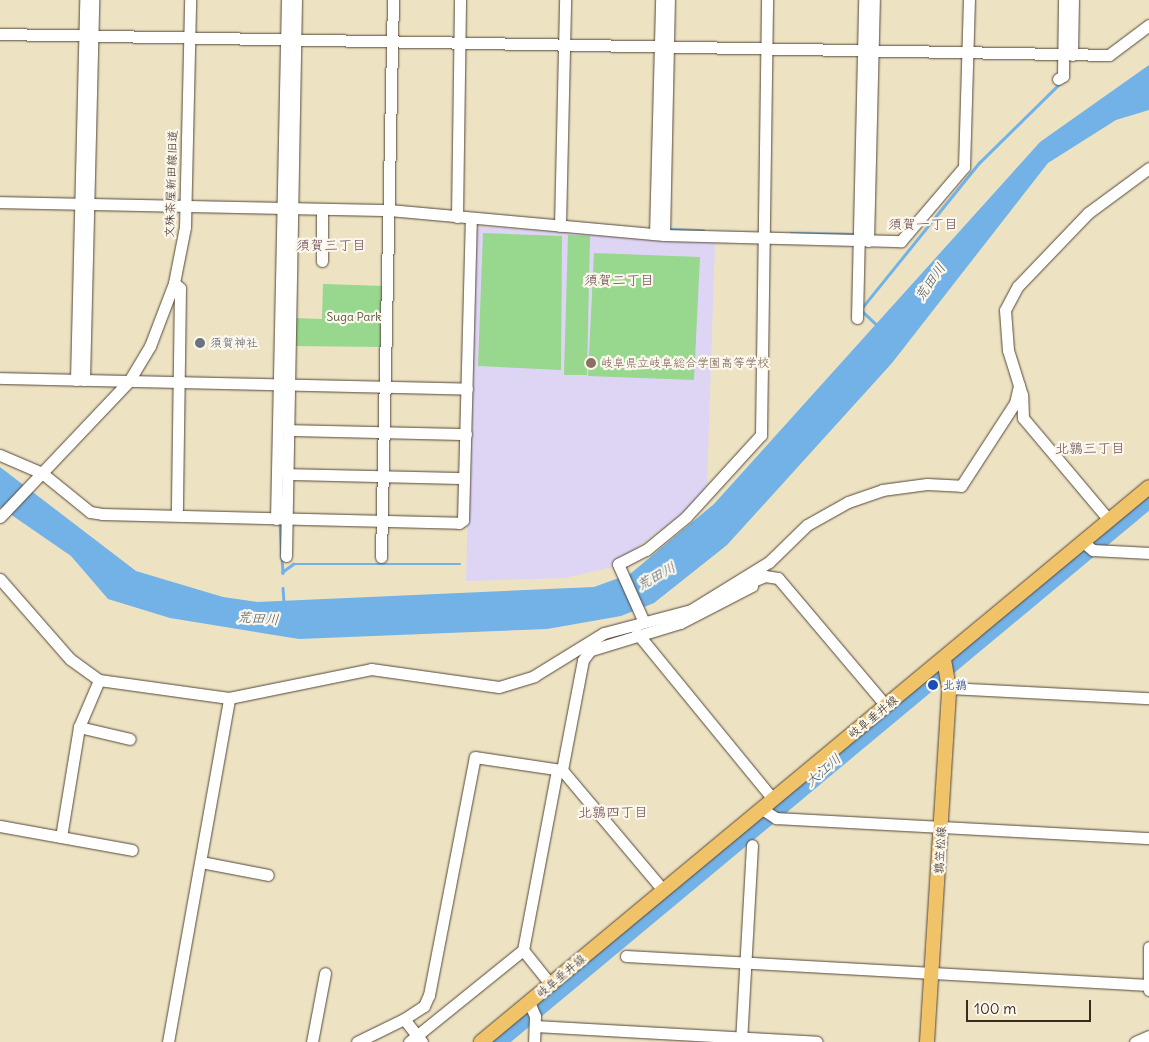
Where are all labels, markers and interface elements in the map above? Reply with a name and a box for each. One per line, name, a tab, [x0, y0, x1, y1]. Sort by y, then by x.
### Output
street label: 文殊茶屋新田線旧道	[162, 130, 180, 238]
district label: 須賀一丁目	[888, 216, 958, 232]
district label: 須賀三丁目	[296, 237, 366, 253]
water label: 荒田川	[911, 260, 949, 304]
district label: 須賀二丁目	[584, 272, 654, 288]
park label: Suga Park	[327, 310, 381, 324]
place label: 須賀神社	[210, 336, 258, 350]
marker: 須賀神社	[194, 337, 206, 349]
place label: 岐阜県立岐阜総合学園高等学校	[601, 356, 769, 370]
marker: 岐阜県立岐阜総合学園高等学校	[585, 357, 597, 369]
district label: 北鶉三丁目	[1055, 440, 1125, 456]
water label: 荒田川	[634, 558, 678, 594]
water label: 荒田川	[236, 608, 280, 628]
place label: 北鶉	[943, 678, 967, 692]
marker: 北鶉	[927, 679, 939, 691]
street label: 岐阜垂井線	[845, 693, 901, 741]
water label: 大江川	[802, 750, 844, 790]
district label: 北鶉四丁目	[578, 804, 648, 820]
street label: 鶉笠松線	[932, 826, 948, 874]
street label: 岐阜垂井線	[533, 951, 589, 1001]
scale bar	[969, 990, 1094, 1022]
text: 100 m	[974, 999, 1016, 1018]

